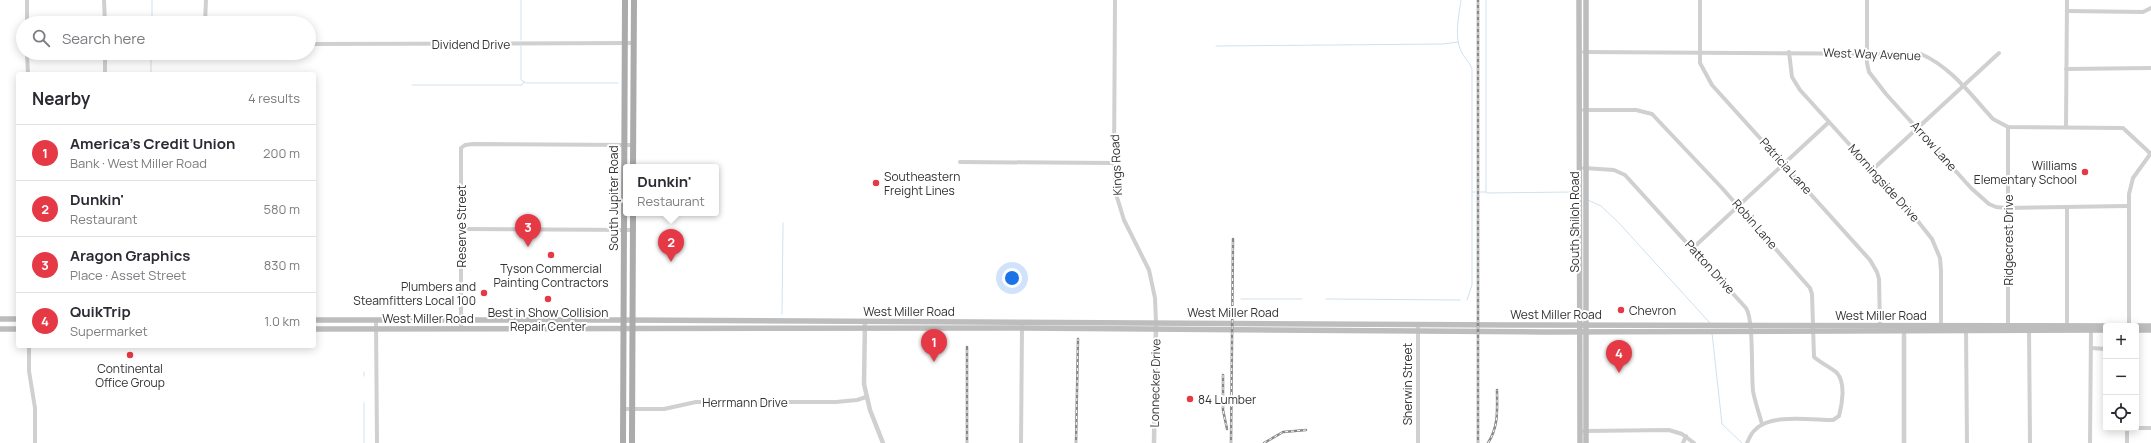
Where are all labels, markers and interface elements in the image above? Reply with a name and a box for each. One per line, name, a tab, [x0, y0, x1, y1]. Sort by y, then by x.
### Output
search box	[16, 16, 316, 60]
icon: search	[30, 27, 52, 49]
text: Search here	[62, 28, 145, 49]
street label: Dividend Drive	[432, 36, 510, 53]
street label: West Way Avenue	[1823, 44, 1921, 64]
text: Nearby	[32, 87, 90, 110]
text: 4 results	[248, 89, 300, 107]
street label: Arrow Lane	[1907, 117, 1961, 175]
text: America's Credit Union	[70, 133, 235, 154]
street label: Kings Road	[1106, 134, 1126, 196]
street label: Patricia Lane	[1756, 134, 1816, 198]
street label: Morningside Drive	[1844, 140, 1924, 226]
text: 1	[42, 144, 48, 162]
text: 200 m	[263, 144, 300, 162]
street label: South Jupiter Road	[605, 145, 622, 251]
text: Bank · West Miller Road	[70, 154, 207, 172]
place label: Williams Elementary School	[1974, 157, 2077, 188]
popup	[623, 164, 719, 216]
marker: Williams Elementary School	[2080, 167, 2090, 177]
place label: Southeastern Freight Lines	[884, 168, 960, 199]
text: Dunkin'	[637, 171, 692, 192]
street label: South Shiloh Road	[1566, 171, 1583, 273]
marker: Southeastern Freight Lines	[871, 178, 881, 188]
street label: Reserve Street	[453, 184, 470, 267]
text: Dunkin'	[70, 189, 124, 210]
text: Restaurant	[637, 192, 705, 210]
street label: Ridgecrest Drive	[2000, 194, 2017, 286]
street label: Robin Lane	[1729, 195, 1781, 253]
text: 2	[41, 200, 49, 218]
text: 580 m	[263, 200, 300, 218]
text: Restaurant	[70, 210, 137, 228]
pin: 3	[515, 214, 541, 247]
pin: 2	[658, 229, 684, 262]
street label: Patton Drive	[1681, 236, 1739, 298]
text: Aragon Graphics	[70, 245, 190, 266]
marker: Tyson Commercial Painting Contractors	[546, 250, 556, 260]
text: 3	[41, 256, 49, 274]
text: 830 m	[264, 256, 300, 274]
place label: Tyson Commercial Painting Contractors	[494, 260, 608, 291]
text: Place · Asset Street	[70, 266, 186, 284]
your location	[1002, 268, 1022, 288]
place label: Plumbers and Steamfitters Local 100	[353, 278, 476, 309]
marker: Plumbers and Steamfitters Local 100	[479, 288, 489, 298]
marker: Best in Show Collision Repair Center	[543, 294, 553, 304]
text: QuikTrip	[70, 301, 131, 322]
place label: Chevron	[1629, 302, 1676, 319]
street label: West Miller Road	[863, 303, 955, 320]
place label: Best in Show Collision Repair Center	[488, 304, 608, 335]
street label: West Miller Road	[1187, 304, 1279, 321]
marker: Chevron	[1616, 305, 1626, 315]
street label: West Miller Road	[1510, 306, 1602, 323]
street label: West Miller Road	[1835, 307, 1927, 324]
street label: West Miller Road	[382, 310, 474, 327]
text: 4	[41, 312, 49, 330]
text: 1.0 km	[264, 312, 300, 330]
text: Supermarket	[70, 322, 148, 340]
map controls	[2103, 323, 2139, 431]
button: +	[2103, 323, 2139, 359]
pin: 1	[921, 329, 947, 362]
street label: Lonnecker Drive	[1146, 338, 1164, 428]
pin: 4	[1606, 340, 1632, 373]
street label: Sherwin Street	[1399, 342, 1416, 425]
marker: Continental Office Group	[125, 350, 135, 360]
button: −	[2103, 359, 2139, 395]
place label: Continental Office Group	[95, 360, 165, 391]
place label: 84 Lumber	[1198, 391, 1257, 408]
street label: Herrmann Drive	[702, 394, 788, 411]
marker: 84 Lumber	[1185, 394, 1195, 404]
button: locate	[2103, 395, 2139, 431]

